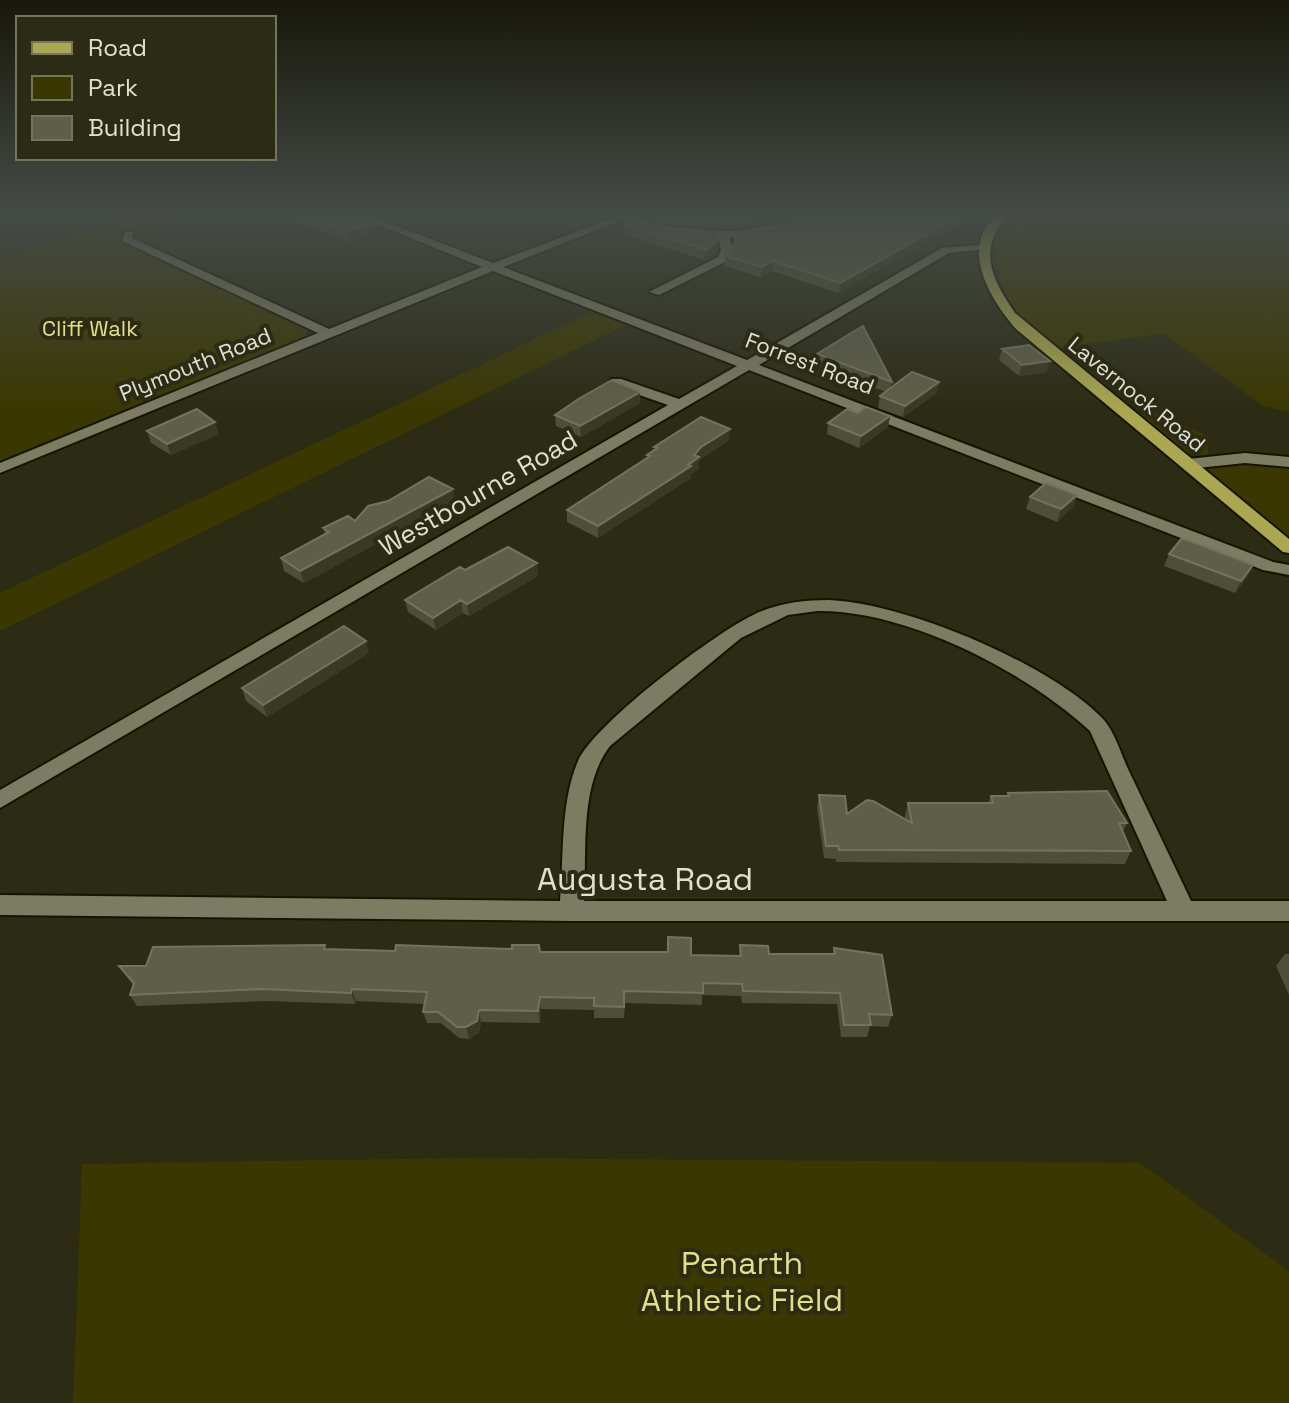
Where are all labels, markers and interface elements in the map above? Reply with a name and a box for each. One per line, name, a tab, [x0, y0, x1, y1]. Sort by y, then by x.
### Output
legend	[16, 16, 276, 160]
text: Road	[88, 32, 147, 63]
text: Park	[88, 72, 138, 103]
text: Building	[88, 112, 182, 143]
park label: Cliff Walk	[42, 314, 138, 342]
street label: Plymouth Road	[115, 321, 275, 407]
street label: Forrest Road	[742, 326, 878, 400]
street label: Lavernock Road	[1063, 330, 1211, 458]
street label: Westbourne Road	[373, 422, 583, 564]
street label: Augusta Road	[537, 859, 753, 899]
park label: Penarth Athletic Field	[641, 1243, 843, 1320]

